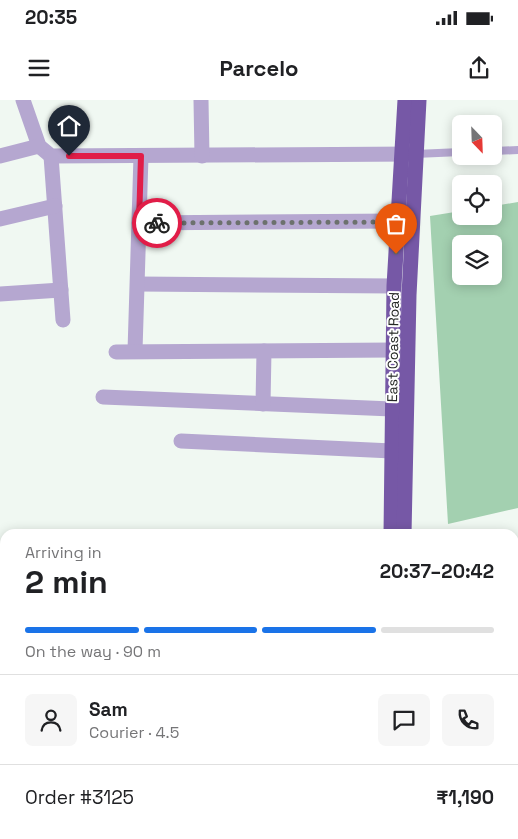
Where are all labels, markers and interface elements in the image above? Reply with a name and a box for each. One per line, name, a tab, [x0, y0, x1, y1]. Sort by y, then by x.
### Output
text: 20:35	[25, 5, 77, 30]
icon: menu	[25, 54, 53, 82]
text: Parcelo	[219, 54, 299, 82]
icon: share	[465, 54, 493, 82]
pin	[48, 105, 90, 156]
icon: home	[55, 112, 83, 140]
north arrow	[452, 115, 502, 165]
map controls	[452, 115, 502, 285]
button: locate	[452, 175, 502, 225]
courier	[132, 198, 182, 248]
pin	[375, 203, 417, 254]
icon: bike	[143, 209, 171, 237]
icon: bag	[382, 210, 410, 238]
button: layers	[452, 235, 502, 285]
street label: East Coast Road	[383, 292, 403, 402]
text: Arriving in	[25, 542, 102, 563]
text: 20:37–20:42	[380, 559, 494, 584]
text: 2 min	[25, 562, 108, 602]
text: On the way · 90 m	[25, 641, 161, 662]
button: person	[25, 694, 77, 746]
button: chat	[378, 694, 430, 746]
button: phone	[442, 694, 494, 746]
text: Sam	[89, 697, 128, 722]
text: Courier · 4.5	[89, 722, 179, 743]
text: Order #3125	[25, 785, 134, 810]
text: ₹1,190	[436, 785, 494, 810]

